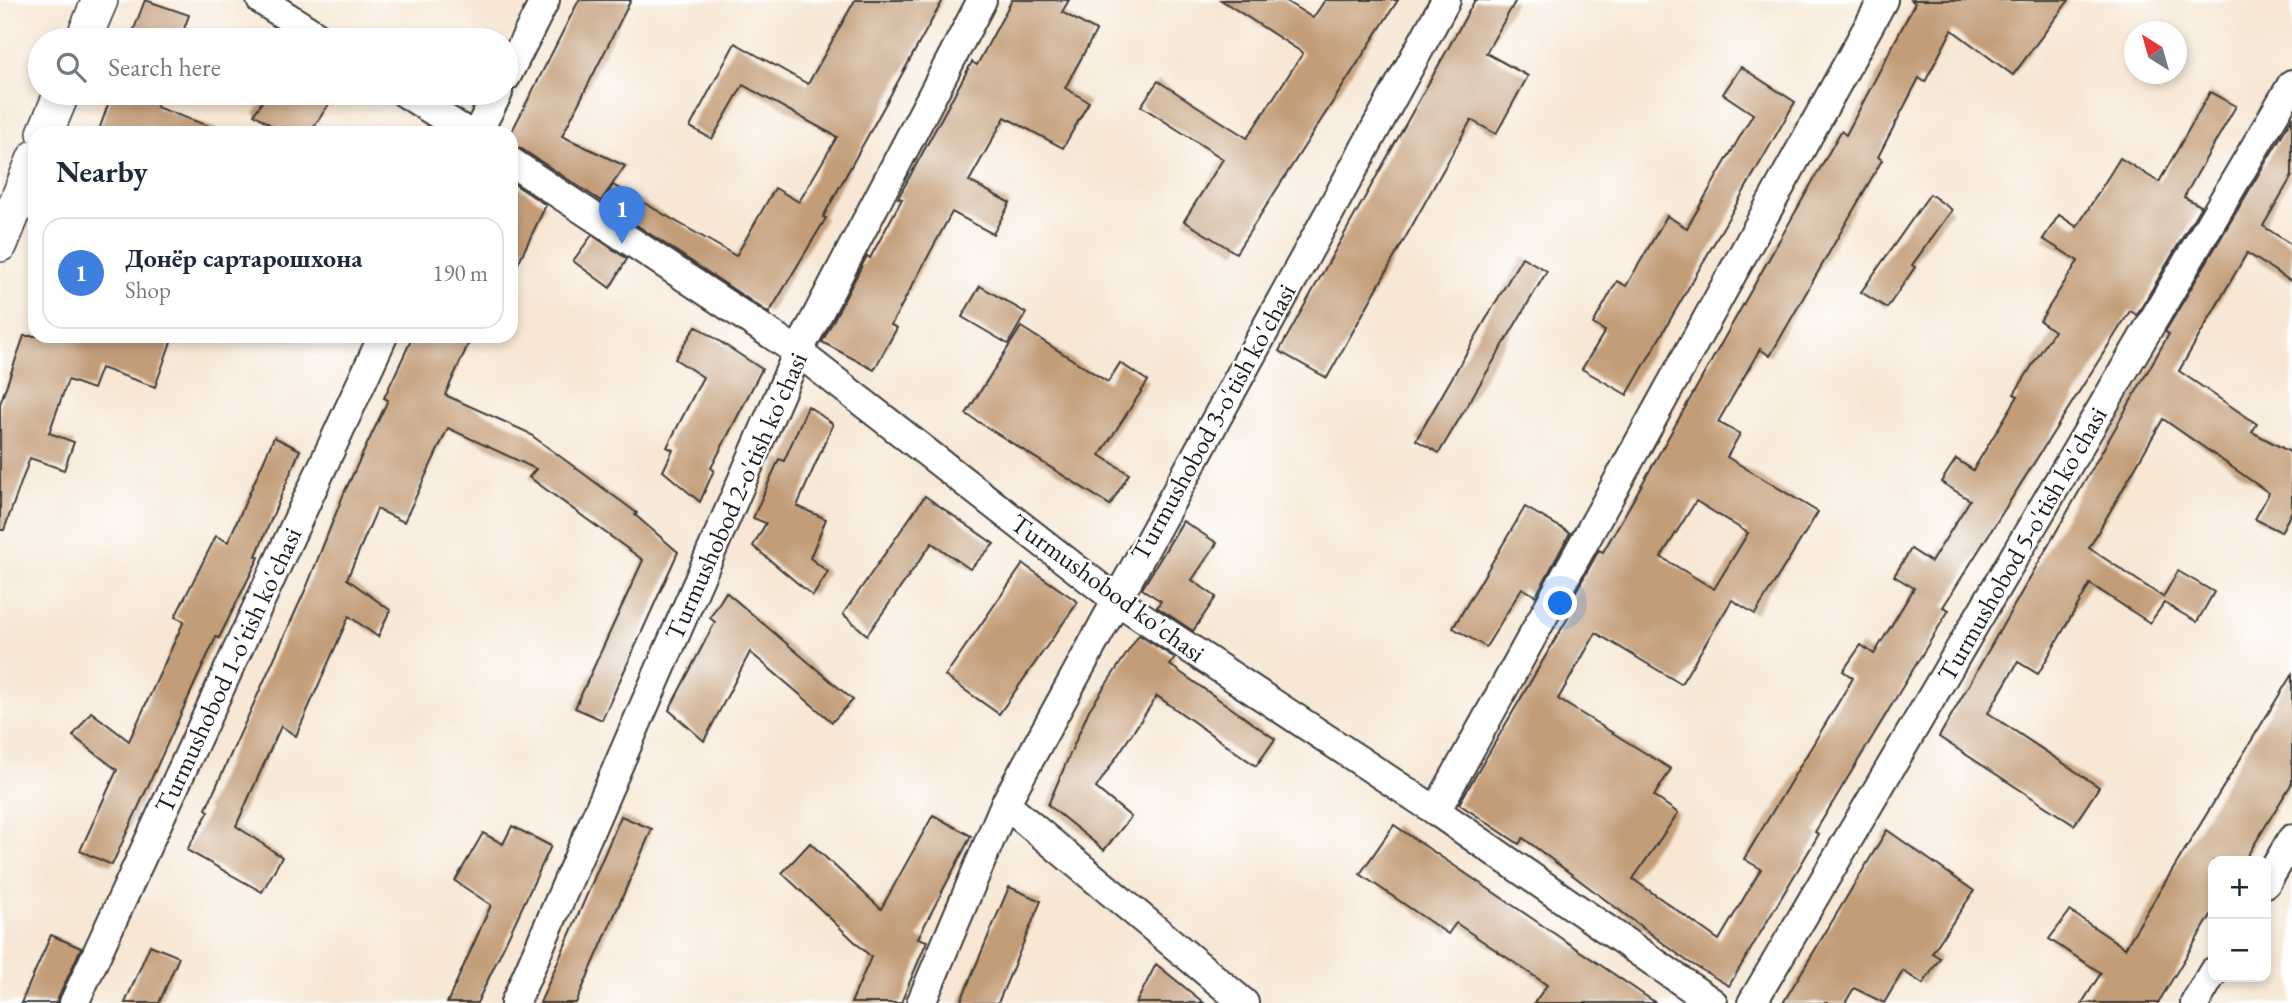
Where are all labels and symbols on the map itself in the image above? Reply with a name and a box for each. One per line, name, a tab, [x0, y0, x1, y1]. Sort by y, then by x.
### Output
north arrow	[2124, 21, 2187, 84]
pin: 1	[599, 186, 645, 244]
street label: Turmushobod 3-o'tish ko'chasi	[1123, 277, 1303, 567]
street label: Turmushobod 2-o'tish ko'chasi	[657, 347, 815, 645]
street label: Turmushobod 5-o'tish ko'chasi	[1929, 401, 2115, 687]
street label: Turmushobod ko'chasi	[1004, 506, 1212, 670]
street label: Turmushobod 1-o'tish ko'chasi	[147, 522, 309, 818]
your location	[1543, 586, 1577, 620]

